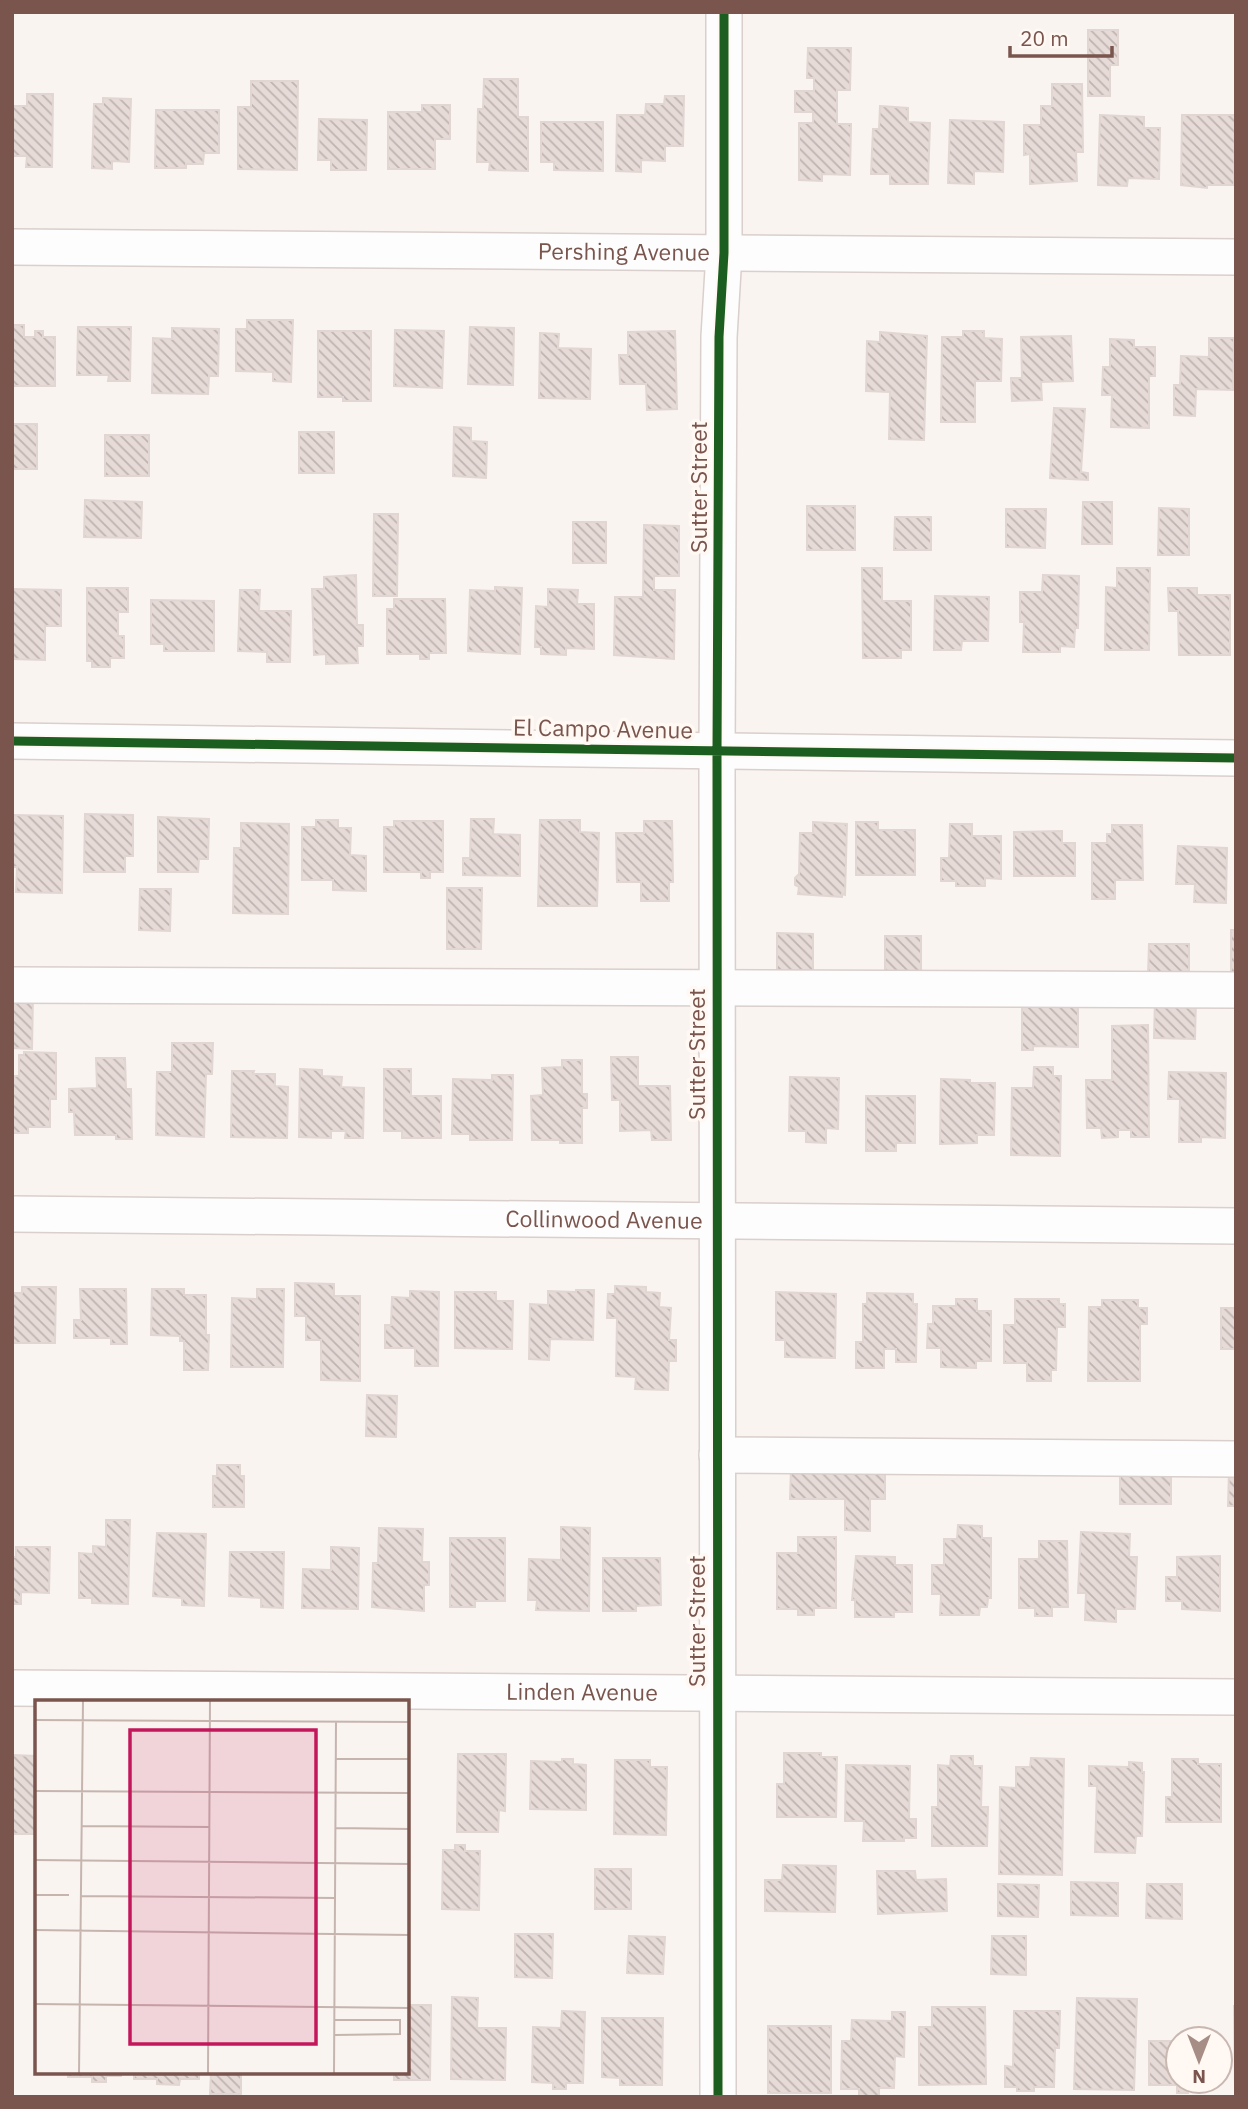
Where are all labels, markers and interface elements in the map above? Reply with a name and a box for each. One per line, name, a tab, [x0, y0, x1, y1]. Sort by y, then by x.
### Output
scale bar	[1010, 14, 1112, 58]
text: 20 m	[1020, 24, 1069, 52]
street label: Pershing Avenue	[538, 235, 710, 267]
street label: Sutter Street	[683, 421, 713, 553]
street label: El Campo Avenue	[513, 711, 693, 745]
street label: Sutter Street	[681, 988, 711, 1120]
street label: Collinwood Avenue	[505, 1203, 703, 1235]
street label: Sutter Street	[681, 1555, 711, 1687]
street label: Linden Avenue	[506, 1676, 658, 1707]
inset map	[35, 1700, 410, 2074]
north arrow	[1164, 2025, 1234, 2095]
text: N	[1192, 2065, 1206, 2089]

